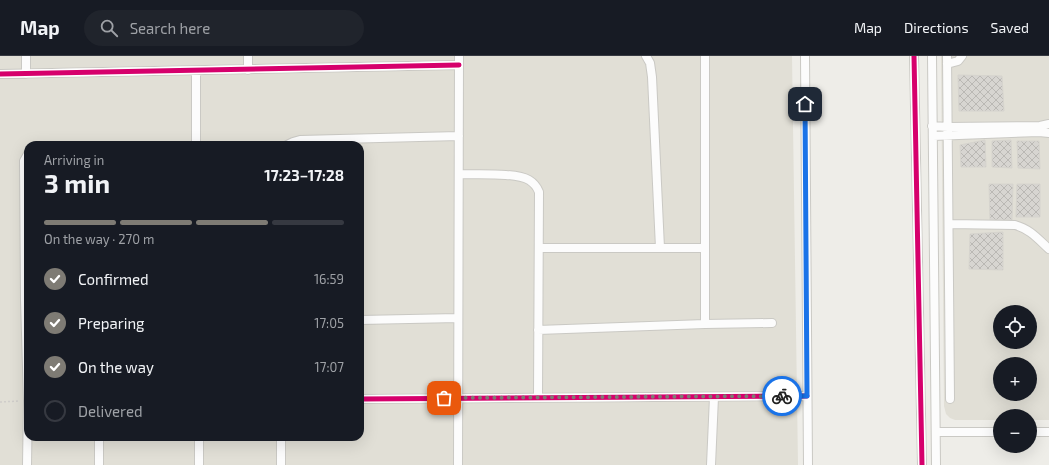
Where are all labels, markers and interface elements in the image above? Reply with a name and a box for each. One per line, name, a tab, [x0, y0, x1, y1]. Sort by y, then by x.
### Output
search box	[84, 10, 364, 46]
text: Map	[20, 16, 60, 39]
icon: search	[98, 17, 120, 39]
text: Search here	[130, 19, 210, 37]
text: Map	[854, 19, 882, 36]
text: Directions	[904, 19, 969, 36]
text: Saved	[991, 19, 1029, 36]
pin	[788, 87, 822, 121]
icon: home	[794, 93, 816, 115]
text: Arriving in	[44, 152, 104, 168]
text: 17:23–17:28	[264, 166, 344, 184]
text: 3 min	[44, 167, 110, 198]
text: On the way · 270 m	[44, 231, 154, 247]
icon: check	[44, 268, 66, 290]
text: Confirmed	[78, 270, 149, 288]
text: 16:59	[314, 271, 344, 287]
map controls	[993, 305, 1037, 453]
button: locate	[993, 305, 1037, 349]
icon: check	[44, 312, 66, 334]
text: Preparing	[78, 314, 144, 332]
text: 17:05	[314, 315, 344, 331]
icon: check	[44, 356, 66, 378]
button: +	[993, 357, 1037, 401]
text: On the way	[78, 358, 154, 376]
text: 17:07	[315, 359, 344, 375]
courier	[762, 376, 802, 416]
pin	[427, 381, 461, 415]
icon: bike	[771, 385, 793, 407]
icon: bag	[433, 387, 455, 409]
text: Delivered	[78, 402, 143, 420]
button: −	[993, 409, 1037, 453]

